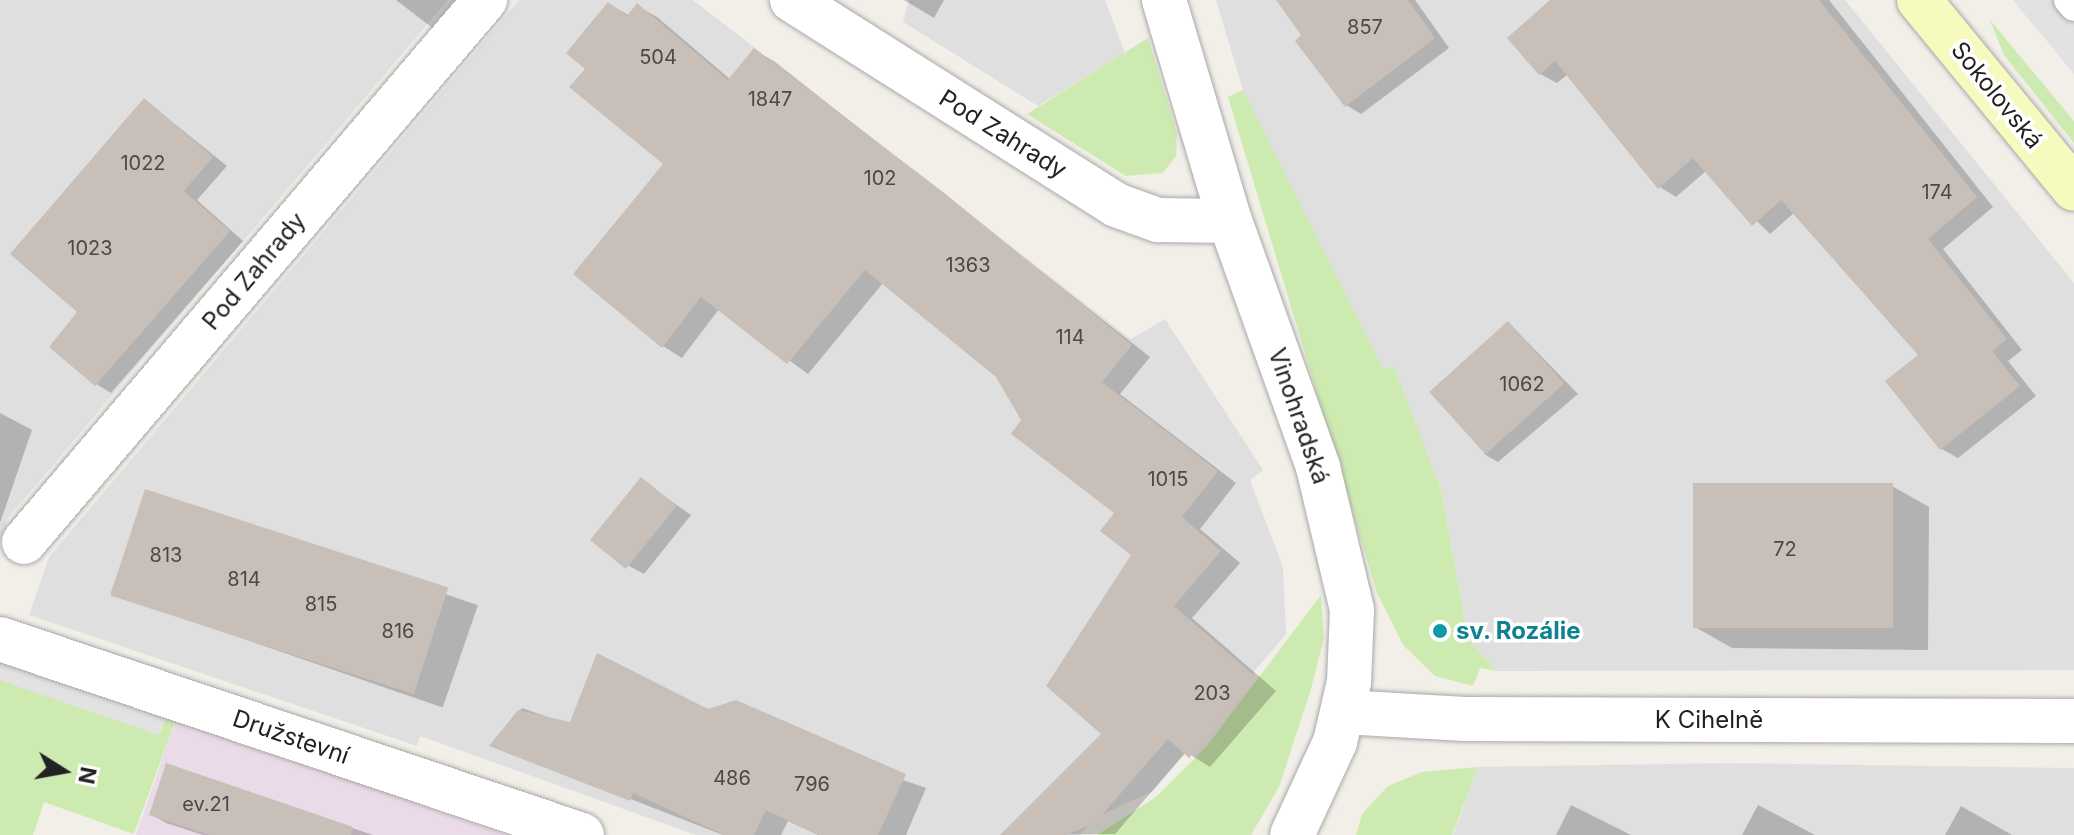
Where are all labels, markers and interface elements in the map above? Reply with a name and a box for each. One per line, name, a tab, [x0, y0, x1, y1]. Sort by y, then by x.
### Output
house number: 857	[1347, 15, 1383, 39]
street label: Sokolovská	[1945, 36, 2049, 154]
house number: 504	[639, 45, 677, 69]
street label: Pod Zahrady	[934, 83, 1072, 185]
house number: 1847	[748, 87, 792, 111]
house number: 1022	[120, 151, 166, 175]
house number: 102	[864, 166, 896, 190]
house number: 174	[1921, 180, 1953, 204]
street label: Pod Zahrady	[196, 206, 312, 336]
house number: 1023	[67, 236, 113, 260]
house number: 1363	[945, 253, 991, 277]
house number: 114	[1055, 325, 1085, 349]
street label: Vinohradská	[1262, 344, 1336, 488]
house number: 1062	[1499, 372, 1545, 396]
house number: 1015	[1147, 467, 1189, 491]
house number: 72	[1773, 537, 1797, 561]
house number: 813	[150, 543, 182, 567]
house number: 814	[227, 567, 261, 591]
house number: 815	[305, 592, 337, 616]
place label: sv. Rozálie	[1456, 617, 1581, 645]
house number: 816	[382, 619, 414, 643]
marker: sv. Rozálie	[1431, 622, 1449, 640]
house number: 203	[1193, 681, 1231, 705]
street label: Družstevní	[229, 704, 353, 770]
street label: K Cihelně	[1655, 706, 1763, 734]
north arrow	[24, 731, 104, 811]
text: N	[73, 765, 102, 786]
house number: 486	[713, 766, 751, 790]
house number: 796	[794, 772, 830, 796]
house number: ev.21	[182, 792, 230, 816]

